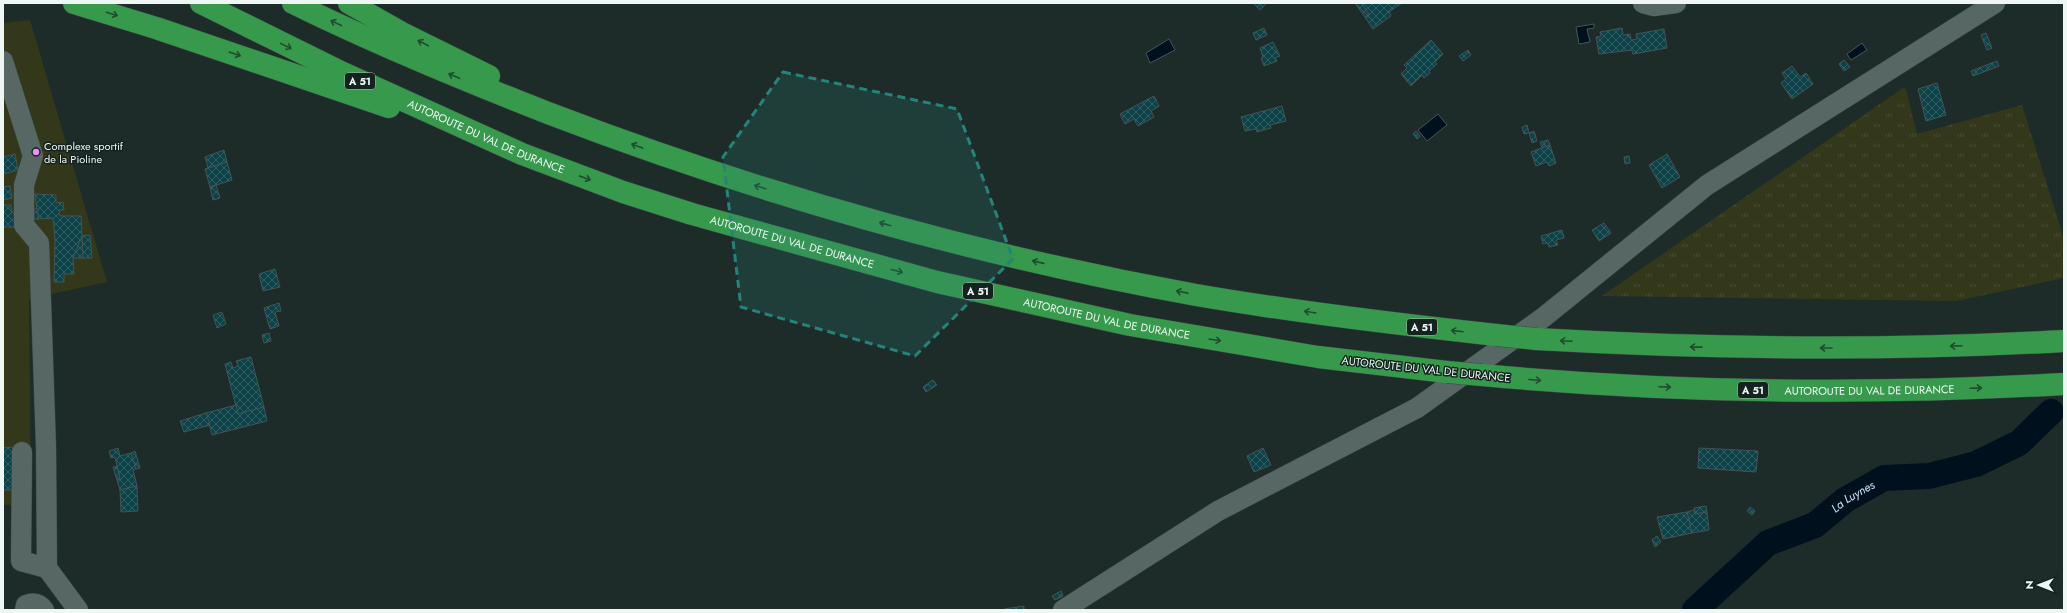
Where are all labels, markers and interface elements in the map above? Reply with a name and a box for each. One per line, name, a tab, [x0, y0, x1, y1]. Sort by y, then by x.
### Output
one-way arrow	[105, 11, 118, 18]
one-way arrow	[330, 19, 342, 26]
one-way arrow	[417, 39, 429, 46]
one-way arrow	[280, 43, 292, 50]
one-way arrow	[229, 51, 242, 58]
one-way arrow	[449, 72, 461, 79]
road number: A 51	[345, 73, 375, 89]
street label: AUTOROUTE DU VAL DE DURANCE	[405, 95, 567, 177]
place label: Complexe sportif de la Pioline	[44, 138, 124, 167]
one-way arrow	[631, 142, 643, 150]
marker: Complexe sportif de la Pioline	[31, 147, 41, 157]
one-way arrow	[578, 174, 590, 182]
one-way arrow	[754, 183, 767, 190]
street label: AUTOROUTE DU VAL DE DURANCE	[708, 211, 876, 272]
one-way arrow	[879, 220, 892, 227]
one-way arrow	[1032, 257, 1045, 265]
one-way arrow	[890, 268, 903, 275]
road number: A 51	[963, 283, 993, 299]
one-way arrow	[1176, 287, 1189, 295]
street label: AUTOROUTE DU VAL DE DURANCE	[1022, 293, 1191, 343]
one-way arrow	[1304, 308, 1317, 316]
road number: A 51	[1407, 319, 1437, 335]
one-way arrow	[1451, 327, 1464, 335]
one-way arrow	[1208, 337, 1221, 345]
one-way arrow	[1560, 337, 1573, 345]
one-way arrow	[1950, 342, 1963, 350]
one-way arrow	[1690, 343, 1703, 351]
one-way arrow	[1820, 344, 1833, 352]
street label: AUTOROUTE DU VAL DE DURANCE	[1341, 352, 1511, 386]
one-way arrow	[1528, 377, 1541, 384]
street label: AUTOROUTE DU VAL DE DURANCE	[1784, 381, 1955, 399]
road number: A 51	[1738, 382, 1768, 398]
one-way arrow	[1658, 383, 1671, 391]
one-way arrow	[1969, 384, 1982, 392]
water label: La Luynes	[1827, 476, 1878, 517]
north arrow	[2019, 565, 2059, 605]
text: N	[2021, 581, 2037, 589]

